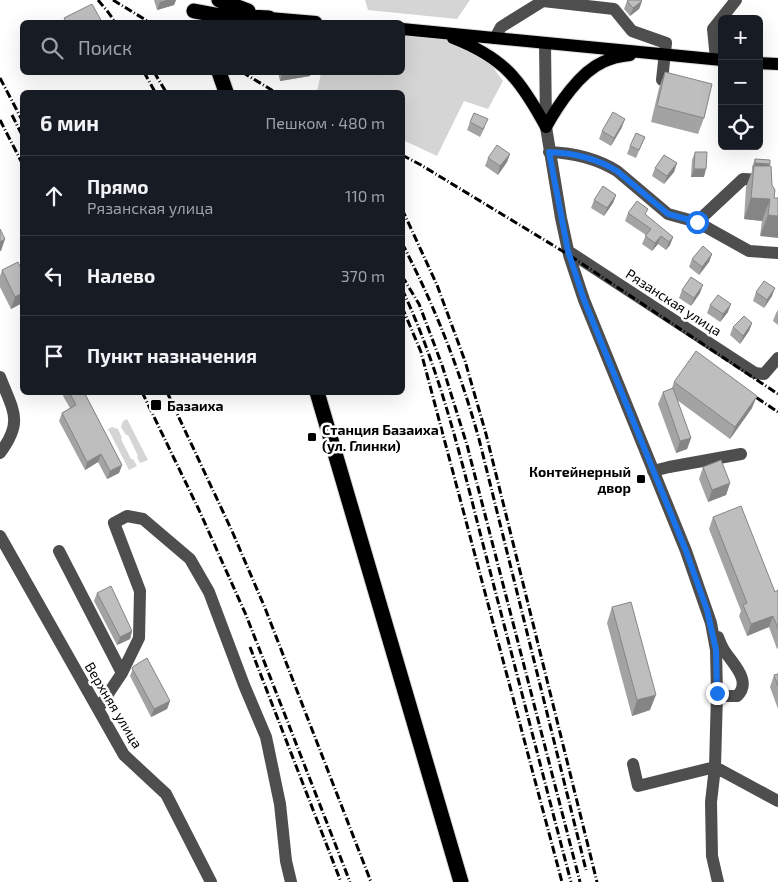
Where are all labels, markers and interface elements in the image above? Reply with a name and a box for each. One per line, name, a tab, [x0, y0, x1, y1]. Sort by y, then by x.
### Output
map controls	[718, 15, 763, 150]
button: +	[718, 15, 763, 60]
search box	[20, 20, 405, 75]
icon: search	[38, 34, 66, 62]
text: Поиск	[78, 36, 132, 59]
button: −	[718, 60, 763, 105]
button: locate	[718, 105, 763, 150]
text: 6 мин	[40, 110, 99, 135]
text: Пешком · 480 m	[265, 113, 385, 132]
text: Прямо	[87, 175, 149, 198]
icon: ahead	[40, 182, 68, 210]
text: 110 m	[345, 186, 385, 205]
text: Рязанская улица	[87, 198, 213, 217]
route start	[686, 211, 709, 234]
icon: left	[40, 262, 68, 290]
text: Налево	[87, 264, 155, 287]
street label: Рязанская улица	[623, 265, 725, 339]
text: 370 m	[341, 266, 385, 285]
icon: arrive	[40, 342, 68, 370]
text: Пункт назначения	[87, 344, 257, 367]
place label: Базаиха	[167, 397, 224, 414]
marker: Базаиха	[149, 398, 163, 412]
place label: Станция Базаиха (ул. Глинки)	[322, 421, 439, 454]
marker: Станция Базаиха (ул. Глинки)	[306, 431, 318, 443]
place label: Контейнерный двор	[529, 463, 631, 496]
marker: Контейнерный двор	[635, 473, 647, 485]
street label: Верхняя улица	[82, 659, 146, 751]
route end	[706, 682, 729, 705]

